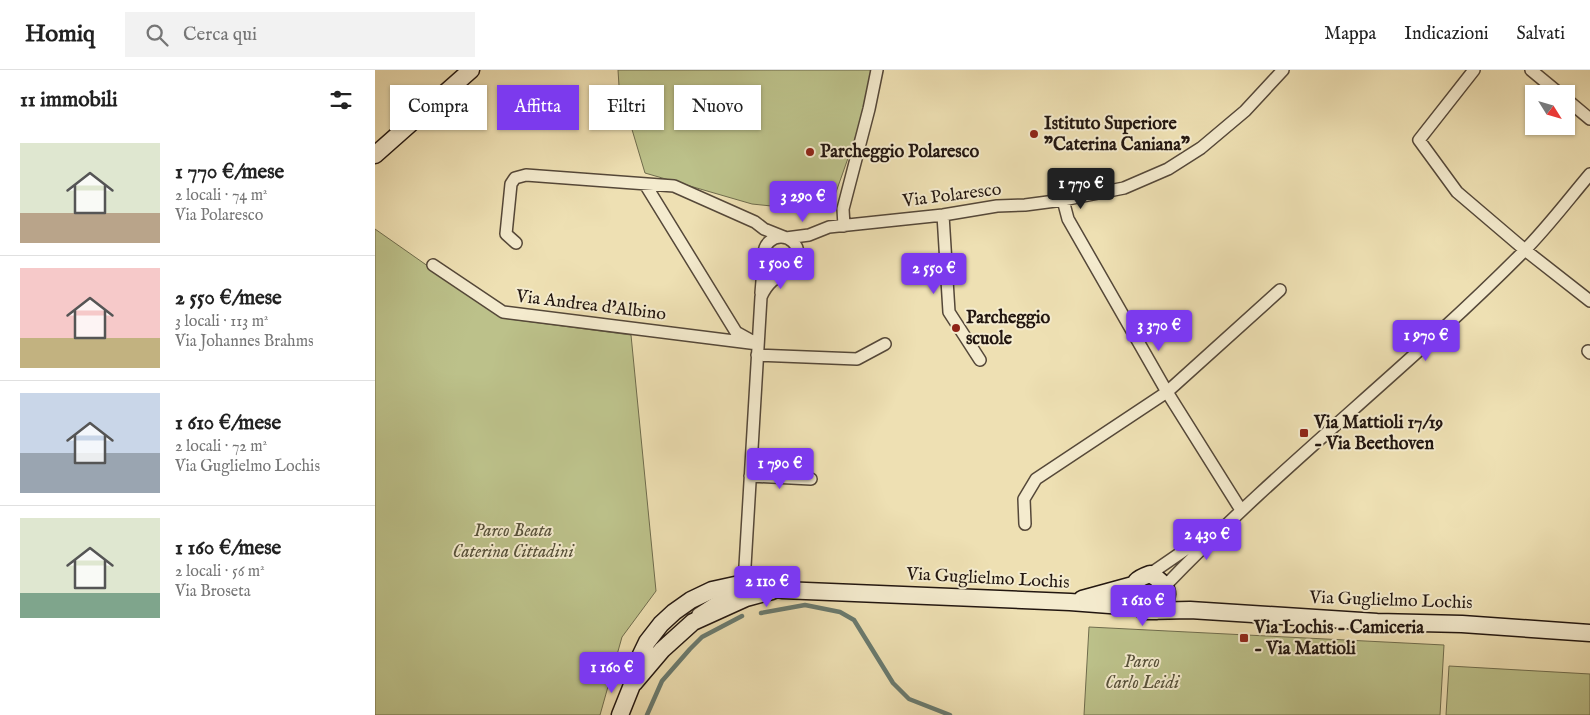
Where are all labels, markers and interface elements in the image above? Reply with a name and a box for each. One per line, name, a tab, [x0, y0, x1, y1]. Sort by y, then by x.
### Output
search box	[125, 12, 475, 57]
text: Homiq	[25, 19, 95, 50]
icon: search	[143, 21, 171, 49]
text: Cerca qui	[183, 23, 257, 47]
text: Mappa	[1324, 23, 1376, 46]
text: Indicazioni	[1404, 23, 1489, 46]
text: Salvati	[1517, 23, 1565, 46]
chip: Compra	[390, 85, 487, 130]
chip: Affitta	[497, 85, 579, 130]
chip: Filtri	[589, 85, 664, 130]
chip: Nuovo	[674, 85, 761, 130]
north arrow	[1525, 85, 1575, 135]
map controls	[1525, 85, 1575, 135]
icon: filters	[327, 86, 355, 114]
text: 11 immobili	[20, 87, 118, 114]
place label: Istituto Superiore "Caterina Caniana"	[1044, 113, 1190, 157]
marker: Istituto Superiore "Caterina Caniana"	[1028, 128, 1040, 140]
place label: Parcheggio Polaresco	[820, 141, 979, 164]
marker: Parcheggio Polaresco	[804, 146, 816, 158]
text: 1 770 €/mese	[175, 159, 284, 186]
icon: home	[60, 163, 120, 223]
pin: 1 770 €	[1035, 168, 1127, 210]
text: 1 770 €	[1058, 174, 1104, 194]
street label: Via Polaresco	[900, 178, 1003, 214]
pin: 3 290 €	[757, 180, 849, 223]
text: 2 locali · 74 m²	[175, 186, 267, 206]
text: 3 290 €	[781, 187, 825, 207]
text: Via Polaresco	[175, 206, 263, 226]
pin: 1 500 €	[735, 248, 827, 290]
pin: 2 550 €	[888, 252, 980, 295]
text: 1 500 €	[759, 254, 803, 274]
text: 2 550 €	[912, 259, 956, 279]
text: 2 550 €/mese	[175, 285, 282, 312]
street label: Via Andrea d'Albino	[514, 285, 668, 327]
icon: home	[60, 288, 120, 348]
place label: Parcheggio scuole	[966, 307, 1050, 351]
pin: 3 370 €	[1113, 310, 1205, 352]
text: 3 locali · 113 m²	[175, 312, 269, 332]
text: 3 370 €	[1137, 316, 1181, 336]
pin: 1 970 €	[1380, 320, 1472, 362]
marker: Parcheggio scuole	[950, 322, 962, 334]
text: 1 970 €	[1404, 326, 1448, 346]
text: Via Johannes Brahms	[175, 332, 314, 352]
text: 1 610 €/mese	[175, 410, 281, 437]
place label: Via Mattioli 17/19 - Via Beethoven	[1313, 412, 1443, 456]
icon: home	[60, 413, 120, 473]
marker: Via Mattioli 17/19 - Via Beethoven	[1298, 427, 1310, 439]
text: 2 locali · 72 m²	[175, 437, 267, 457]
pin: 1 790 €	[734, 448, 826, 490]
text: 1 790 €	[758, 454, 802, 474]
text: Via Guglielmo Lochis	[175, 457, 320, 477]
pin: 2 430 €	[1161, 518, 1253, 561]
park label: Parco Beata Caterina Cittadini	[452, 520, 575, 564]
text: 2 430 €	[1184, 525, 1230, 545]
text: 1 160 €/mese	[175, 535, 281, 562]
icon: home	[60, 538, 120, 598]
text: 2 locali · 56 m²	[175, 562, 265, 582]
street label: Via Guglielmo Lochis	[905, 563, 1070, 595]
pin: 2 110 €	[721, 566, 813, 608]
text: 2 110 €	[745, 572, 789, 592]
text: Via Broseta	[175, 582, 251, 602]
pin: 1 610 €	[1097, 584, 1189, 627]
street label: Via Guglielmo Lochis	[1308, 587, 1473, 615]
text: 1 610 €	[1122, 591, 1164, 611]
place label: Via Lochis - Camiceria - Via Mattioli	[1253, 617, 1425, 661]
marker: Via Lochis - Camiceria - Via Mattioli	[1238, 632, 1250, 644]
park label: Parco Carlo Leidi	[1105, 651, 1181, 695]
pin: 1 160 €	[566, 652, 658, 694]
text: 1 160 €	[591, 658, 633, 678]

